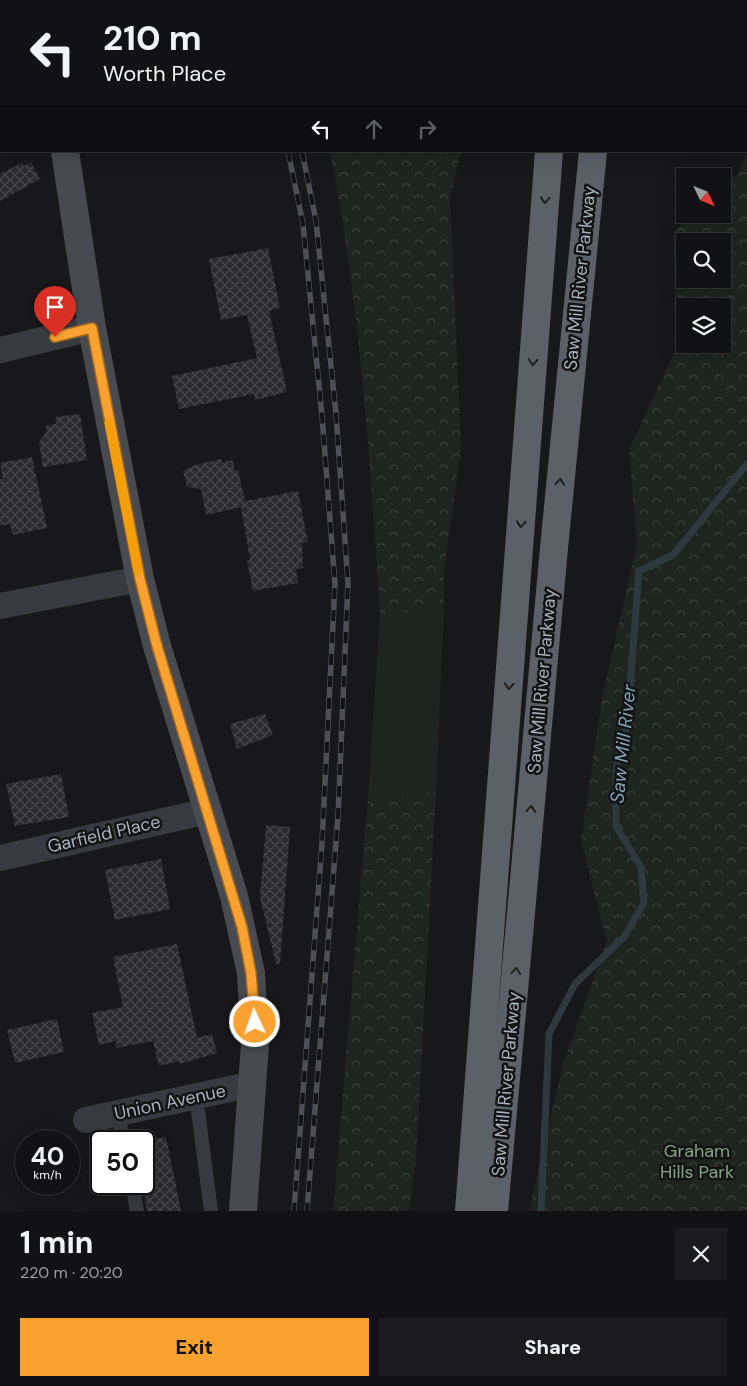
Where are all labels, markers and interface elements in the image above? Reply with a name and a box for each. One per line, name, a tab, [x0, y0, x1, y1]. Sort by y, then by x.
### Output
text: 210 m	[103, 15, 202, 61]
icon: left	[20, 20, 85, 85]
text: Worth Place	[103, 59, 226, 88]
icon: left	[307, 115, 335, 143]
icon: ahead	[360, 115, 388, 143]
icon: right	[413, 115, 441, 143]
north arrow	[676, 168, 731, 222]
map controls	[676, 168, 731, 353]
street label: Saw Mill River Parkway	[558, 185, 602, 371]
one-way arrow	[539, 196, 550, 204]
button: search	[676, 233, 731, 288]
pin	[34, 286, 76, 337]
icon: arrive	[41, 293, 69, 321]
button: layers	[676, 298, 731, 353]
one-way arrow	[527, 358, 538, 366]
one-way arrow	[555, 477, 566, 485]
one-way arrow	[516, 520, 527, 528]
street label: Saw Mill River Parkway	[522, 588, 562, 774]
one-way arrow	[504, 682, 515, 690]
water label: Saw Mill River	[604, 682, 642, 805]
one-way arrow	[525, 805, 536, 813]
street label: Garfield Place	[45, 809, 163, 859]
one-way arrow	[510, 966, 521, 974]
street label: Saw Mill River Parkway	[486, 991, 526, 1177]
position arrow	[228, 995, 280, 1047]
street label: Union Avenue	[112, 1078, 228, 1126]
speed limit sign: 50	[90, 1130, 155, 1195]
park label: Graham Hills Park	[660, 1139, 734, 1184]
text: 40	[31, 1140, 64, 1173]
text: km/h	[33, 1167, 62, 1183]
text: 1 min	[20, 1223, 93, 1262]
button: close	[675, 1228, 727, 1280]
text: 220 m · 20:20	[20, 1262, 123, 1283]
button: Exit	[20, 1318, 369, 1376]
button: Share	[379, 1318, 727, 1376]

